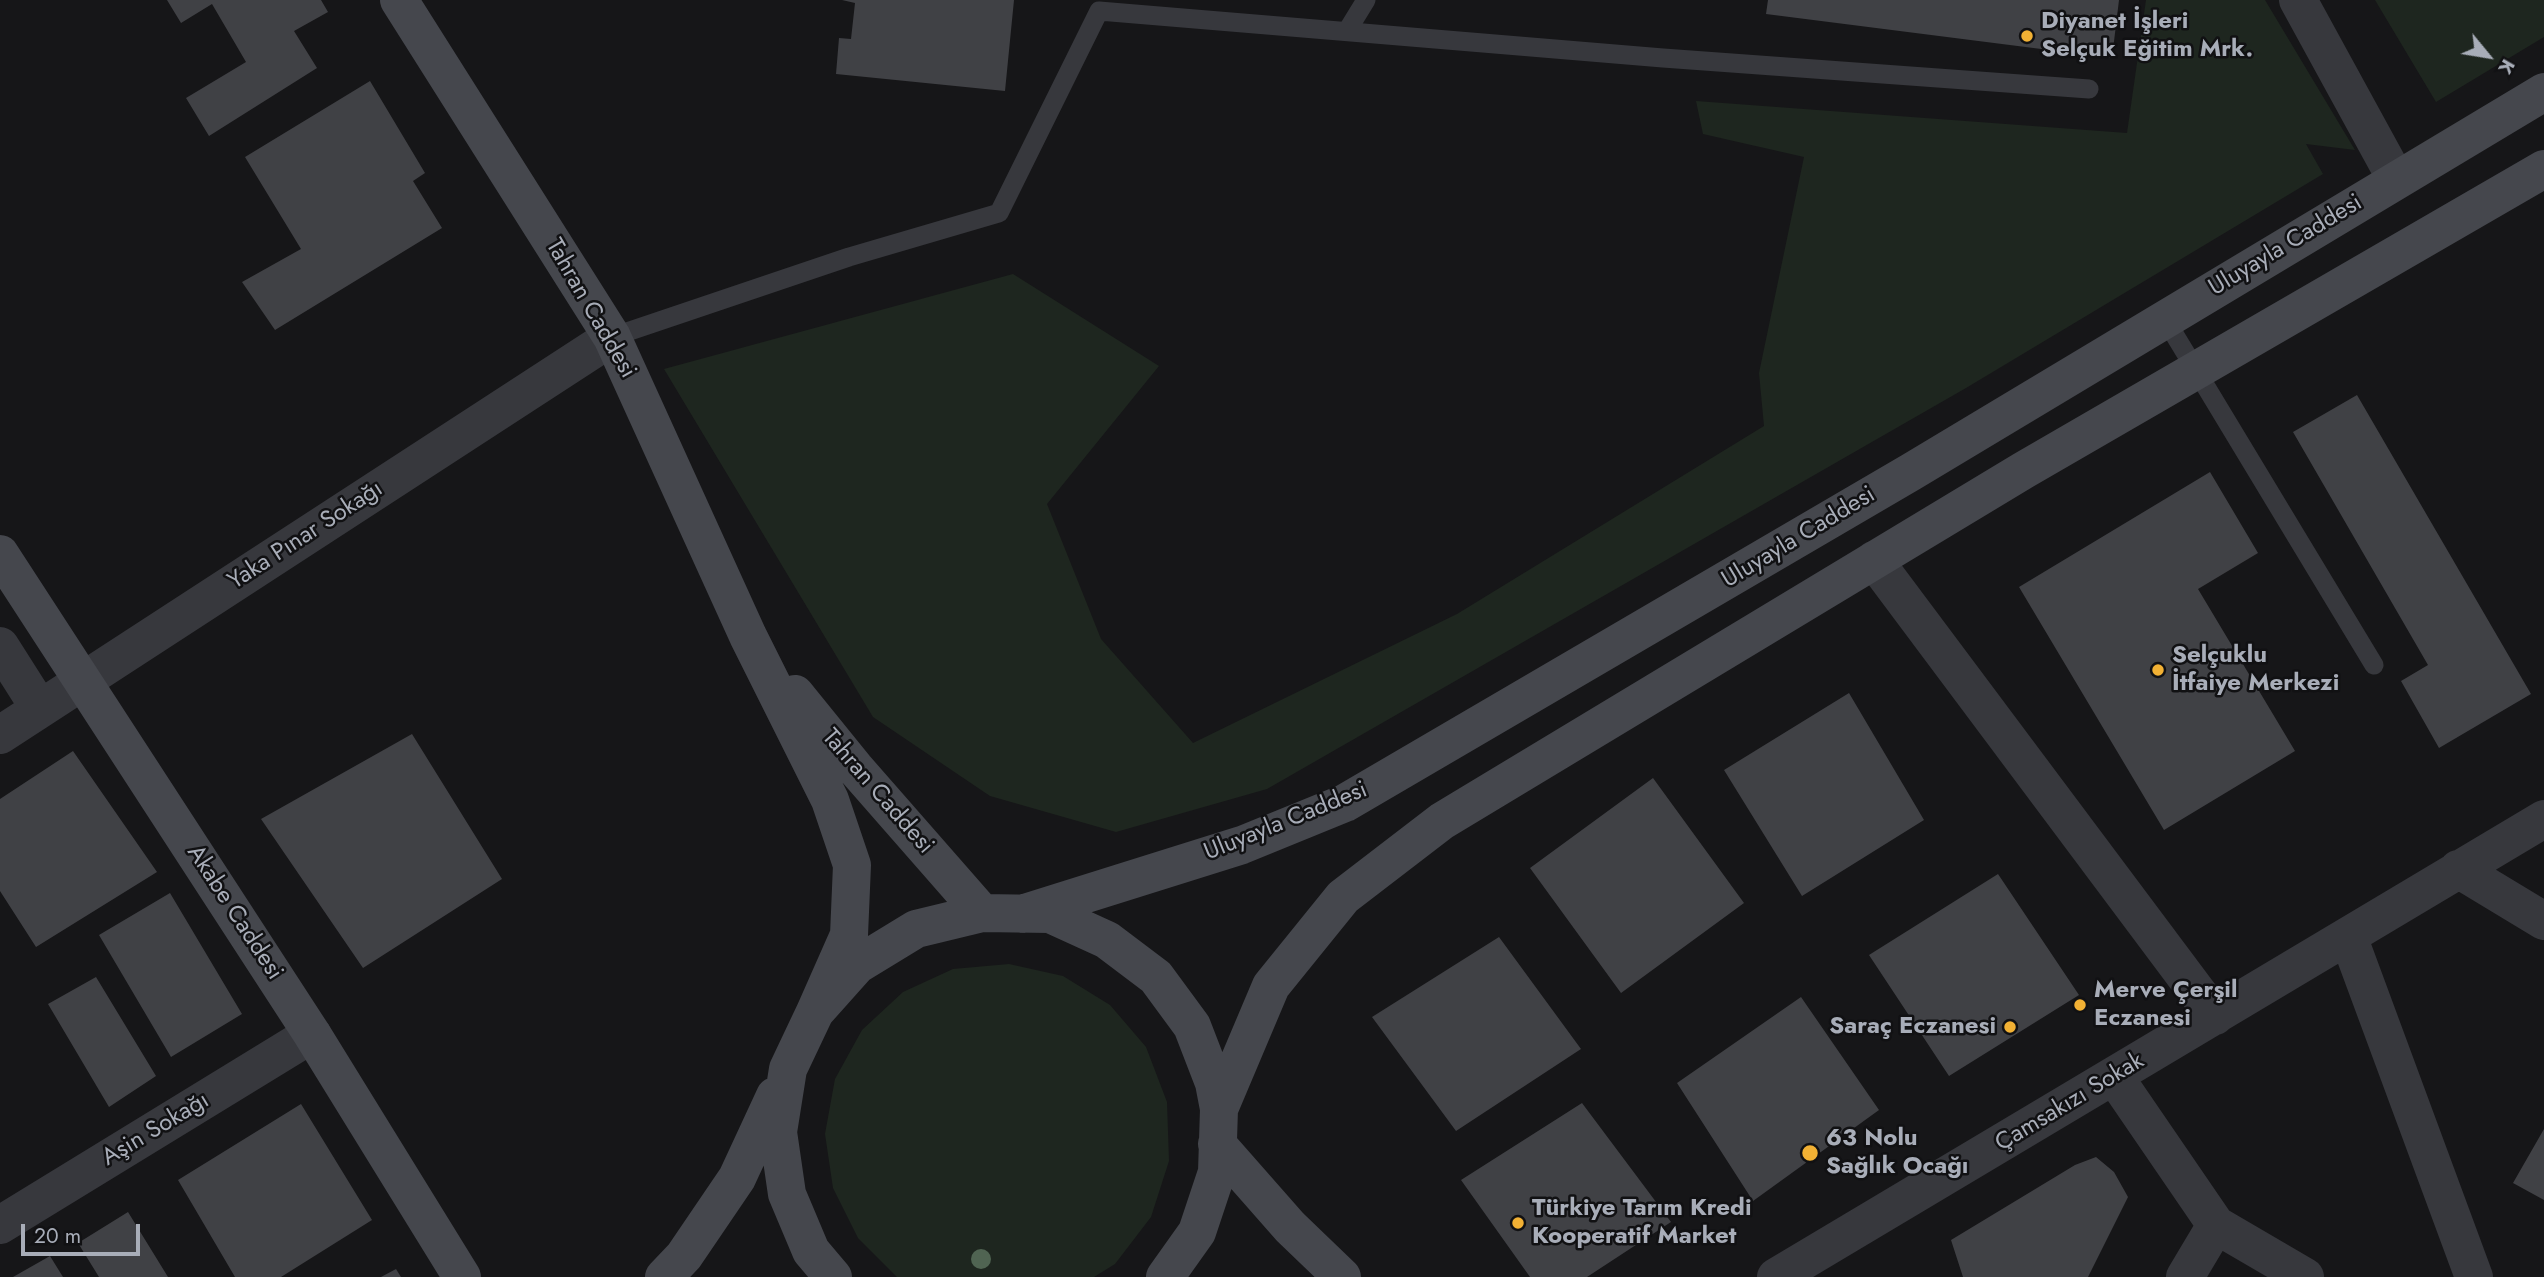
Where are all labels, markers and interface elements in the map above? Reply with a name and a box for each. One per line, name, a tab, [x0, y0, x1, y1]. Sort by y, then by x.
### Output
place label: Diyanet İşleri Selçuk Eğitim Mrk.	[2041, 8, 2253, 64]
north arrow	[2453, 21, 2523, 91]
marker: Diyanet İşleri Selçuk Eğitim Mrk.	[2019, 28, 2035, 44]
text: K	[2492, 54, 2522, 79]
street label: Uluyayla Caddesi	[2204, 189, 2368, 303]
street label: Tahran Caddesi	[539, 234, 641, 384]
street label: Yaka Pınar Sokağı	[223, 475, 389, 597]
street label: Uluyayla Caddesi	[1717, 481, 1881, 595]
place label: Selçuklu İtfaiye Merkezi	[2172, 642, 2339, 698]
marker: Selçuklu İtfaiye Merkezi	[2150, 662, 2166, 678]
street label: Tahran Caddesi	[815, 724, 939, 860]
street label: Uluyayla Caddesi	[1200, 776, 1372, 868]
street label: Akabe Caddesi	[180, 840, 288, 986]
place label: Merve Çerşil Eczanesi	[2094, 977, 2237, 1033]
marker: Merve Çerşil Eczanesi	[2072, 997, 2088, 1013]
place label: Saraç Eczanesi	[1829, 1013, 1996, 1041]
marker: Saraç Eczanesi	[2002, 1019, 2018, 1035]
street label: Çamsakızı Sokak	[1991, 1047, 2149, 1159]
street label: Aşin Sokağı	[97, 1087, 215, 1173]
place label: 63 Nolu Sağlık Ocağı	[1826, 1125, 1968, 1181]
marker: 63 Nolu Sağlık Ocağı	[1800, 1143, 1820, 1163]
place label: Türkiye Tarım Kredi Kooperatif Market	[1532, 1195, 1752, 1251]
scale bar	[24, 1210, 144, 1254]
marker: Türkiye Tarım Kredi Kooperatif Market	[1510, 1215, 1526, 1231]
text: 20 m	[34, 1221, 81, 1251]

